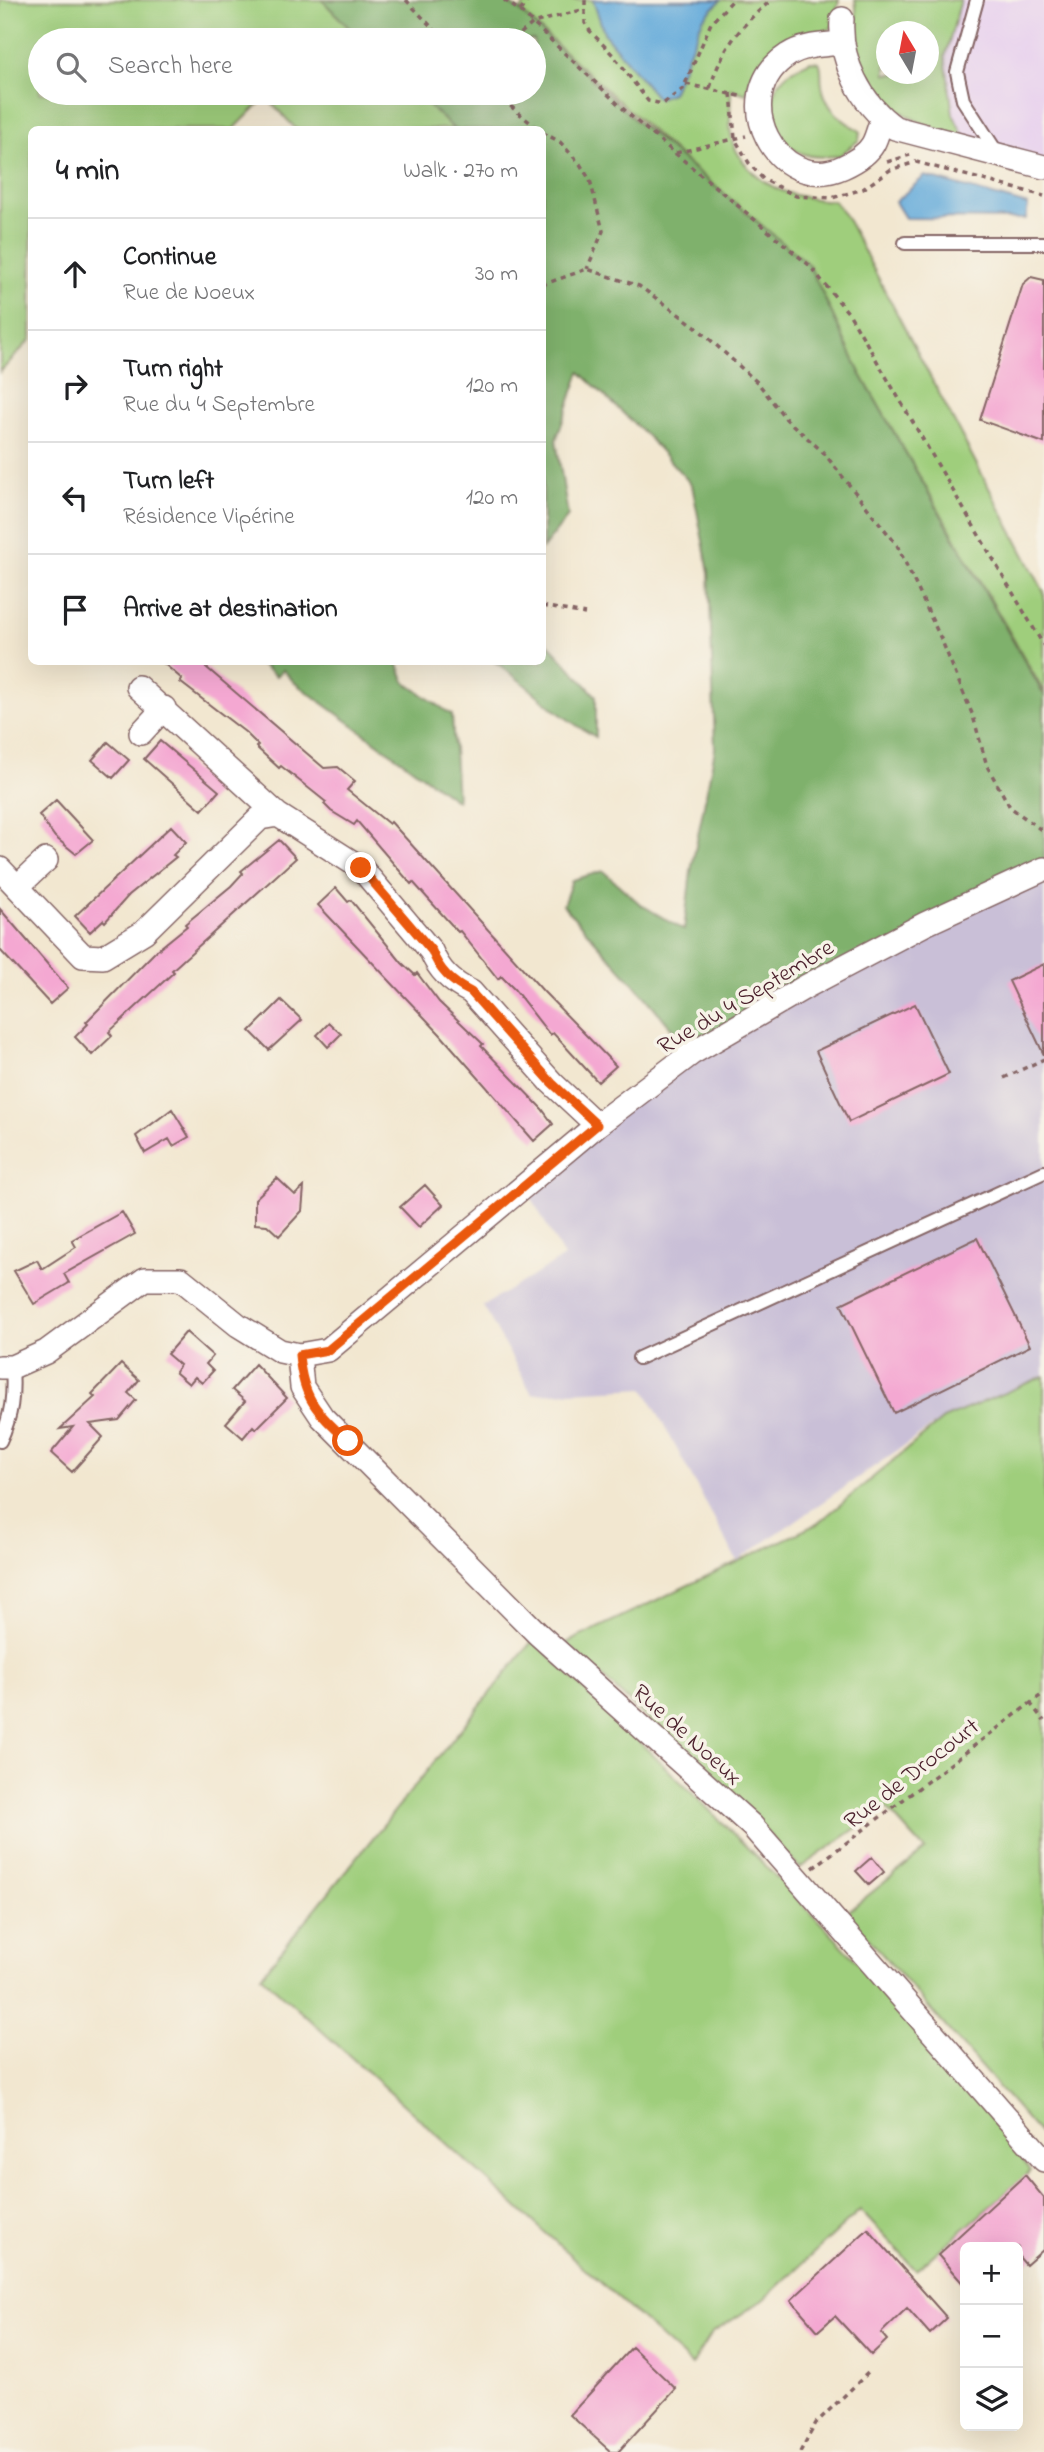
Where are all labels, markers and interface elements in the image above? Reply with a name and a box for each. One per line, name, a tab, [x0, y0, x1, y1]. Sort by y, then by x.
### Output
north arrow	[876, 21, 939, 84]
search box	[28, 28, 546, 105]
icon: search	[52, 48, 90, 86]
text: Search here	[108, 48, 233, 86]
text: 4 min	[56, 150, 119, 194]
text: Walk · 270 m	[403, 155, 518, 188]
text: Continue	[123, 239, 216, 277]
icon: ahead	[56, 255, 94, 293]
text: 30 m	[475, 258, 518, 291]
text: Rue de Noeux	[123, 277, 255, 310]
text: Turn right	[123, 351, 223, 389]
icon: right	[56, 367, 94, 405]
text: 120 m	[466, 370, 518, 403]
text: Rue du 4 Septembre	[123, 389, 315, 422]
text: Turn left	[123, 463, 214, 501]
icon: left	[56, 479, 94, 517]
text: 120 m	[466, 482, 518, 515]
text: Résidence Vipérine	[123, 501, 295, 534]
icon: arrive	[56, 591, 94, 629]
text: Arrive at destination	[123, 591, 338, 629]
route end	[345, 852, 376, 883]
street label: Rue du 4 Septembre	[651, 931, 841, 1065]
route start	[332, 1425, 363, 1456]
street label: Rue de Noeux	[623, 1677, 749, 1795]
street label: Rue de Drocourt	[837, 1711, 988, 1839]
map controls	[960, 2242, 1023, 2431]
button: +	[960, 2242, 1023, 2305]
button: −	[960, 2305, 1023, 2368]
button: layers	[960, 2368, 1023, 2431]

